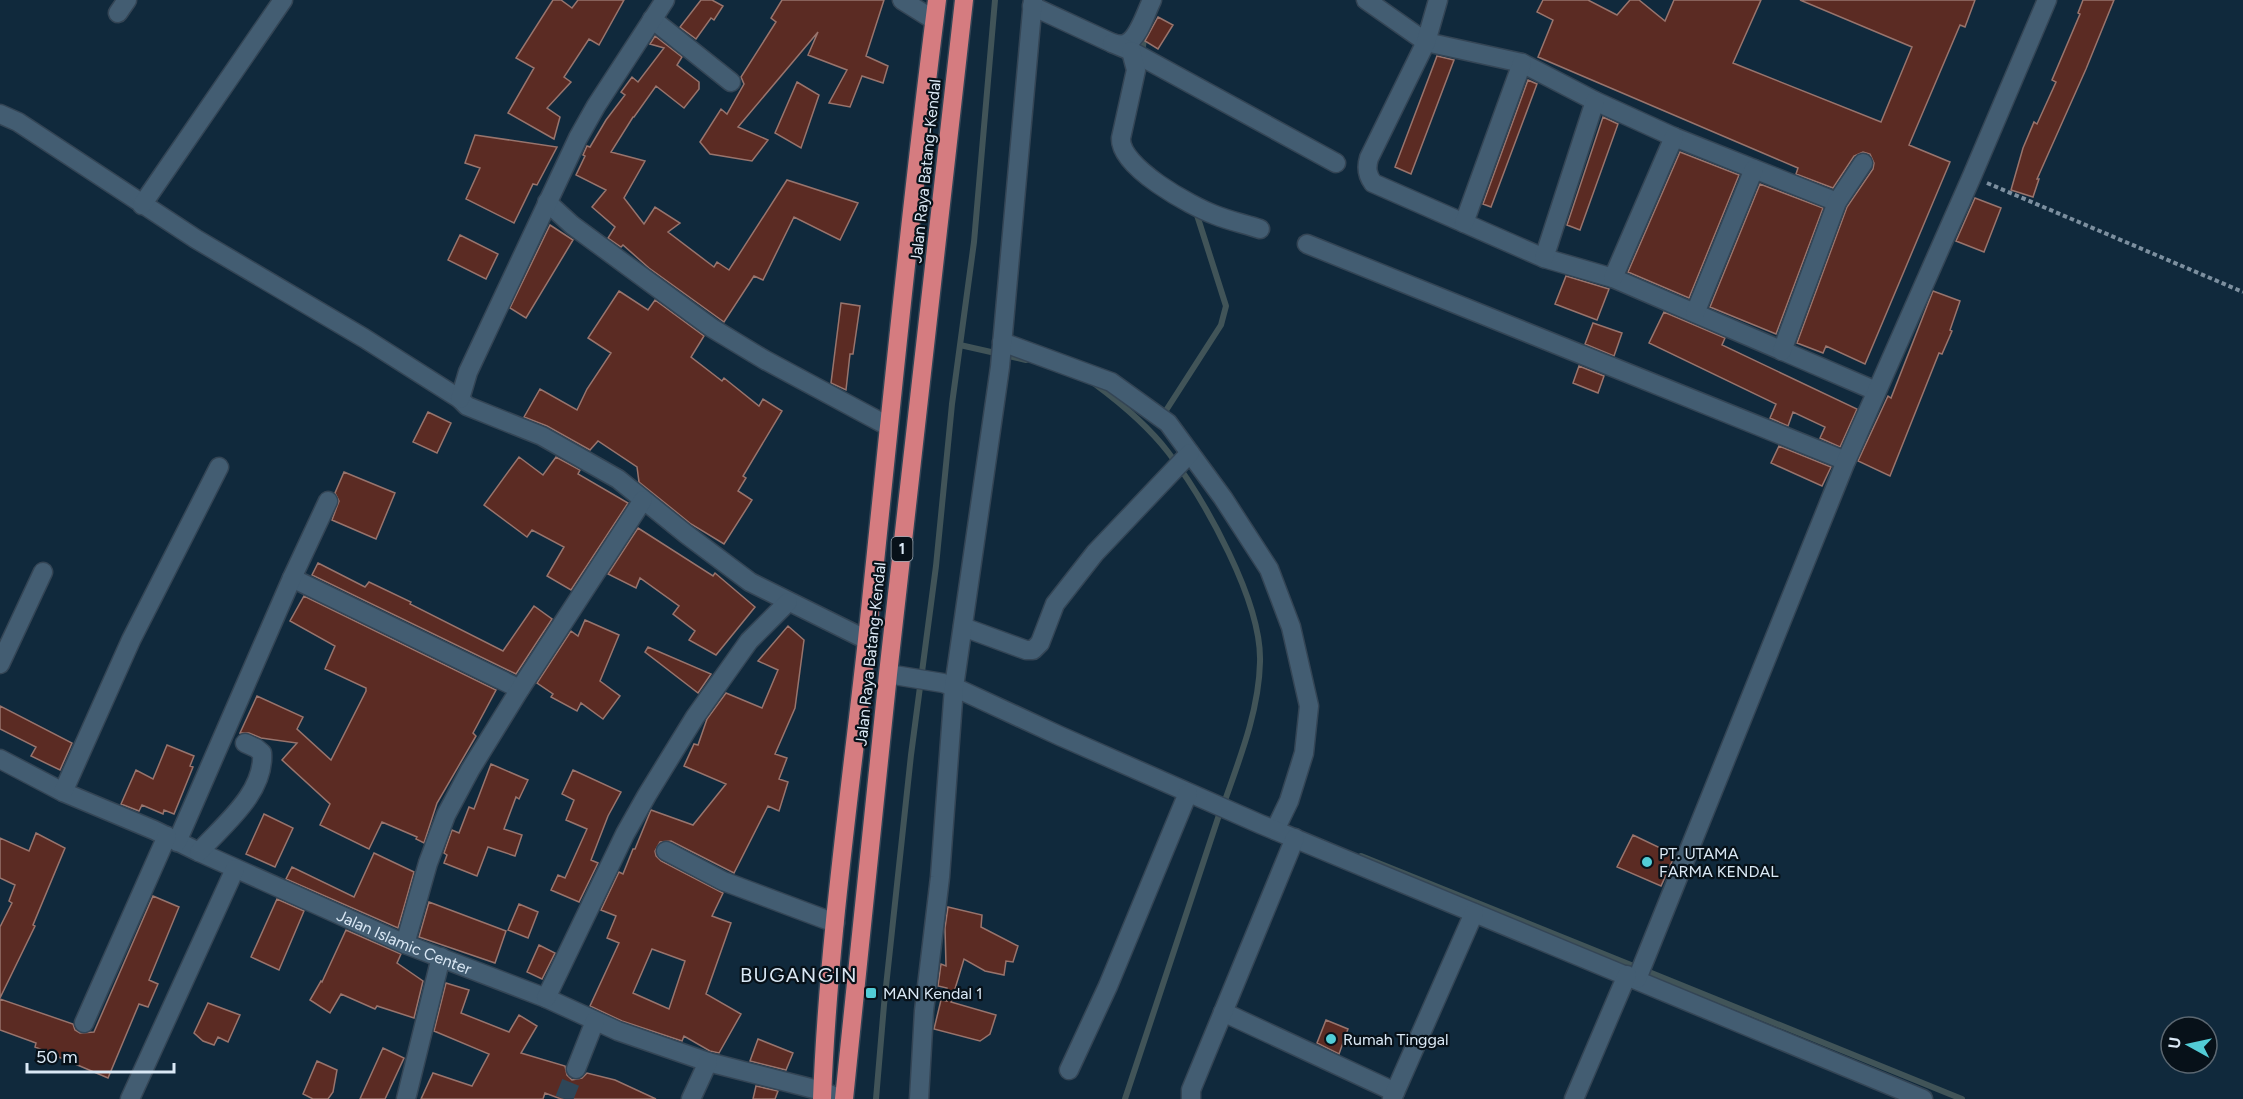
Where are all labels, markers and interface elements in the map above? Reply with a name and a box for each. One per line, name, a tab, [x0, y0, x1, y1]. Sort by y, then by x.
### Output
street label: Jalan Raya Batang-Kendal	[906, 78, 945, 264]
road number: 1	[892, 537, 912, 561]
street label: Jalan Raya Batang-Kendal	[851, 561, 890, 747]
place label: PT. UTAMA FARMA KENDAL	[1659, 844, 1779, 881]
marker: PT. UTAMA FARMA KENDAL	[1640, 855, 1654, 869]
street label: Jalan Islamic Center	[334, 906, 475, 979]
district label: BUGANGIN	[740, 963, 858, 987]
place label: MAN Kendal 1	[883, 984, 983, 1003]
marker: MAN Kendal 1	[864, 986, 878, 1000]
north arrow	[2159, 1015, 2219, 1075]
place label: Rumah Tinggal	[1343, 1030, 1449, 1049]
marker: Rumah Tinggal	[1324, 1032, 1338, 1046]
scale bar	[27, 1036, 174, 1074]
text: U	[2164, 1036, 2185, 1050]
text: 50 m	[36, 1046, 78, 1068]

